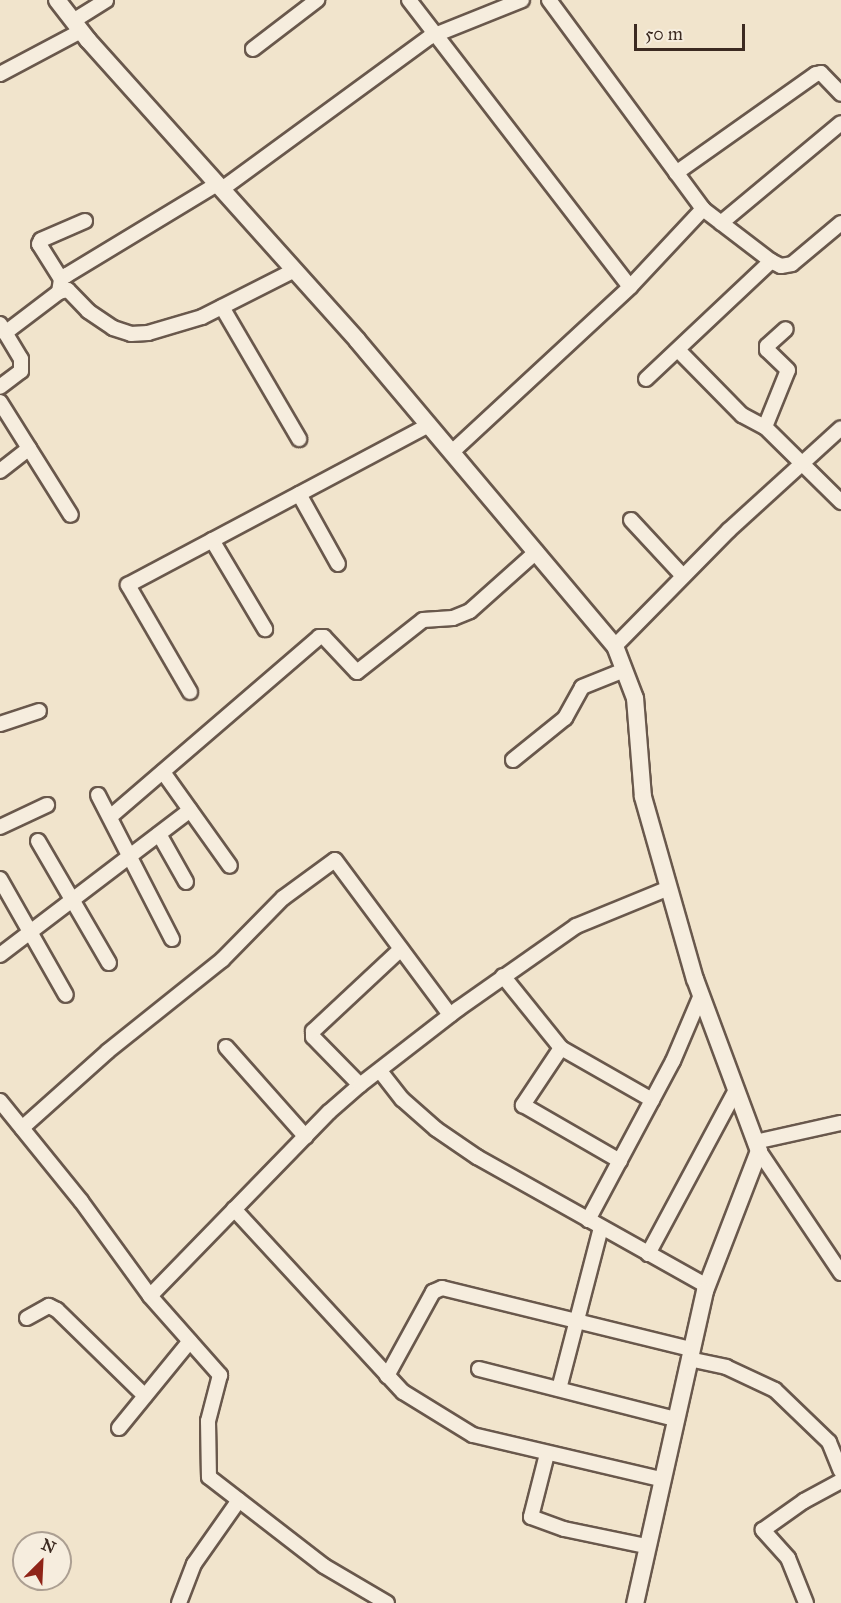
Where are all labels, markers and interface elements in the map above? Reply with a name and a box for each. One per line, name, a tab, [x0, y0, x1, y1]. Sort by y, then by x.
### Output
scale bar	[637, 12, 748, 50]
text: 50 m	[645, 23, 683, 45]
north arrow	[12, 1531, 72, 1591]
text: N	[39, 1534, 59, 1557]

